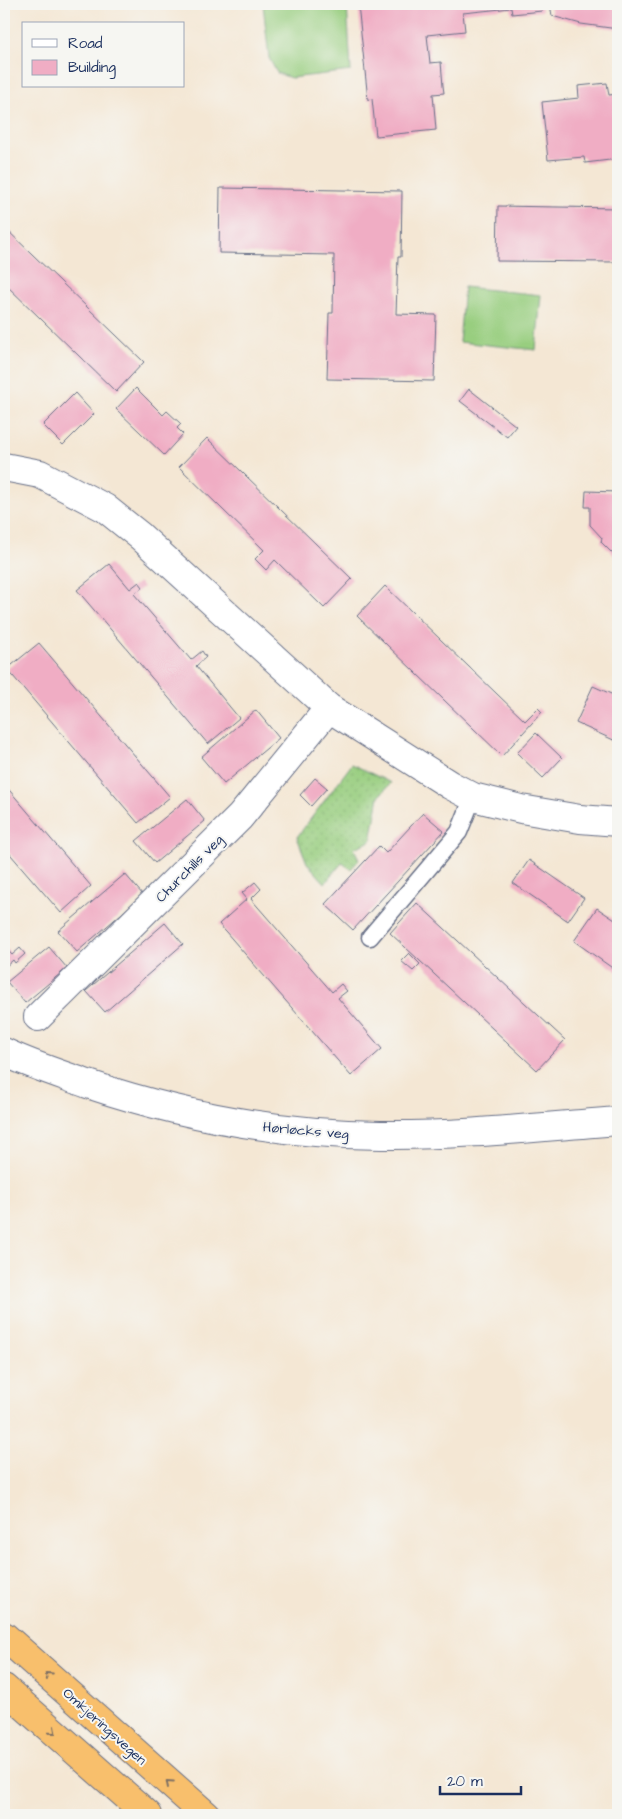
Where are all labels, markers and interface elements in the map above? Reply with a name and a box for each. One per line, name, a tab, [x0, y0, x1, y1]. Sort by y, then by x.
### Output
legend	[22, 22, 185, 88]
text: Road	[68, 33, 103, 54]
text: Building	[68, 57, 116, 79]
street label: Churchills veg	[151, 830, 228, 907]
street label: Hørløcks veg	[262, 1117, 350, 1145]
one-way arrow	[44, 1672, 53, 1681]
street label: Omkjøringsvegen	[58, 1684, 151, 1770]
one-way arrow	[48, 1726, 57, 1735]
scale bar	[440, 1764, 521, 1796]
text: 20 m	[447, 1771, 483, 1792]
one-way arrow	[166, 1780, 175, 1789]

